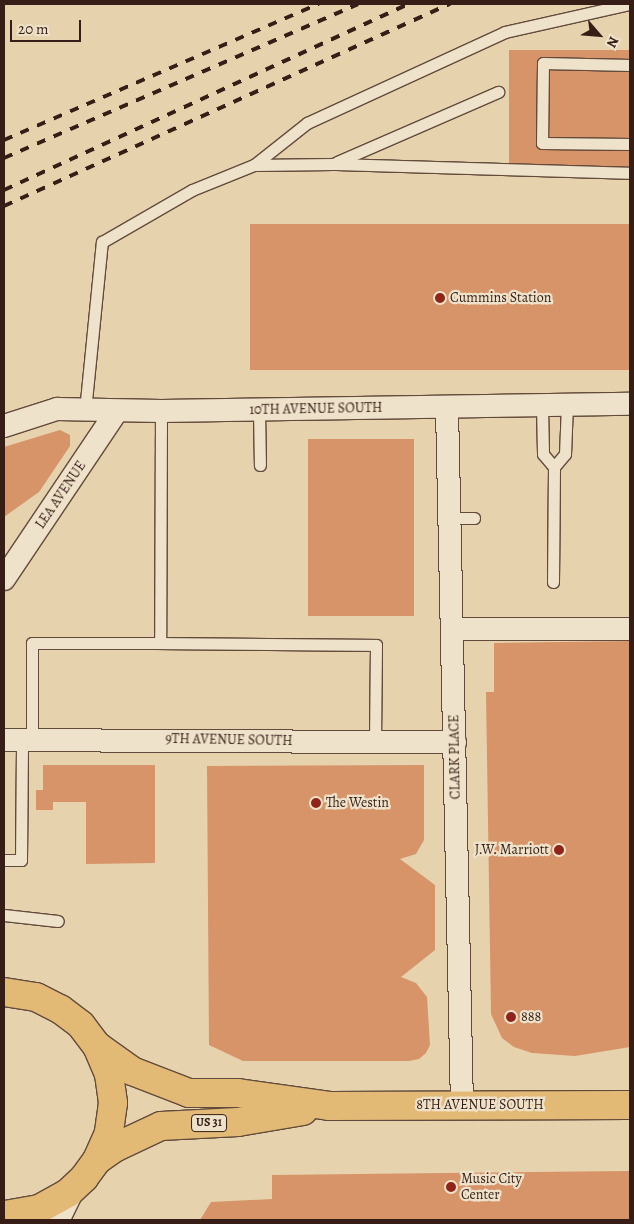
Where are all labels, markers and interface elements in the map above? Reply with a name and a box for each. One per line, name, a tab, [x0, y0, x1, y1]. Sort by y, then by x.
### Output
scale bar	[12, 10, 84, 42]
north arrow	[574, 10, 624, 60]
text: 20 m	[18, 19, 49, 39]
text: N	[602, 33, 624, 51]
place label: Cummins Station	[450, 290, 551, 306]
marker: Cummins Station	[434, 292, 446, 304]
street label: 10TH AVENUE SOUTH	[249, 399, 383, 419]
street label: LEA AVENUE	[32, 458, 90, 532]
street label: CLARK PLACE	[446, 714, 464, 800]
street label: 9TH AVENUE SOUTH	[165, 730, 293, 750]
place label: The Westin	[326, 795, 389, 811]
marker: The Westin	[310, 797, 322, 809]
place label: J.W. Marriott	[475, 842, 549, 858]
marker: J.W. Marriott	[553, 844, 565, 856]
place label: 888	[521, 1009, 541, 1025]
marker: 888	[505, 1011, 517, 1023]
street label: 8TH AVENUE SOUTH	[416, 1097, 544, 1113]
road number: US 31	[190, 1114, 228, 1132]
place label: Music City Center	[461, 1171, 522, 1204]
marker: Music City Center	[445, 1181, 457, 1193]

